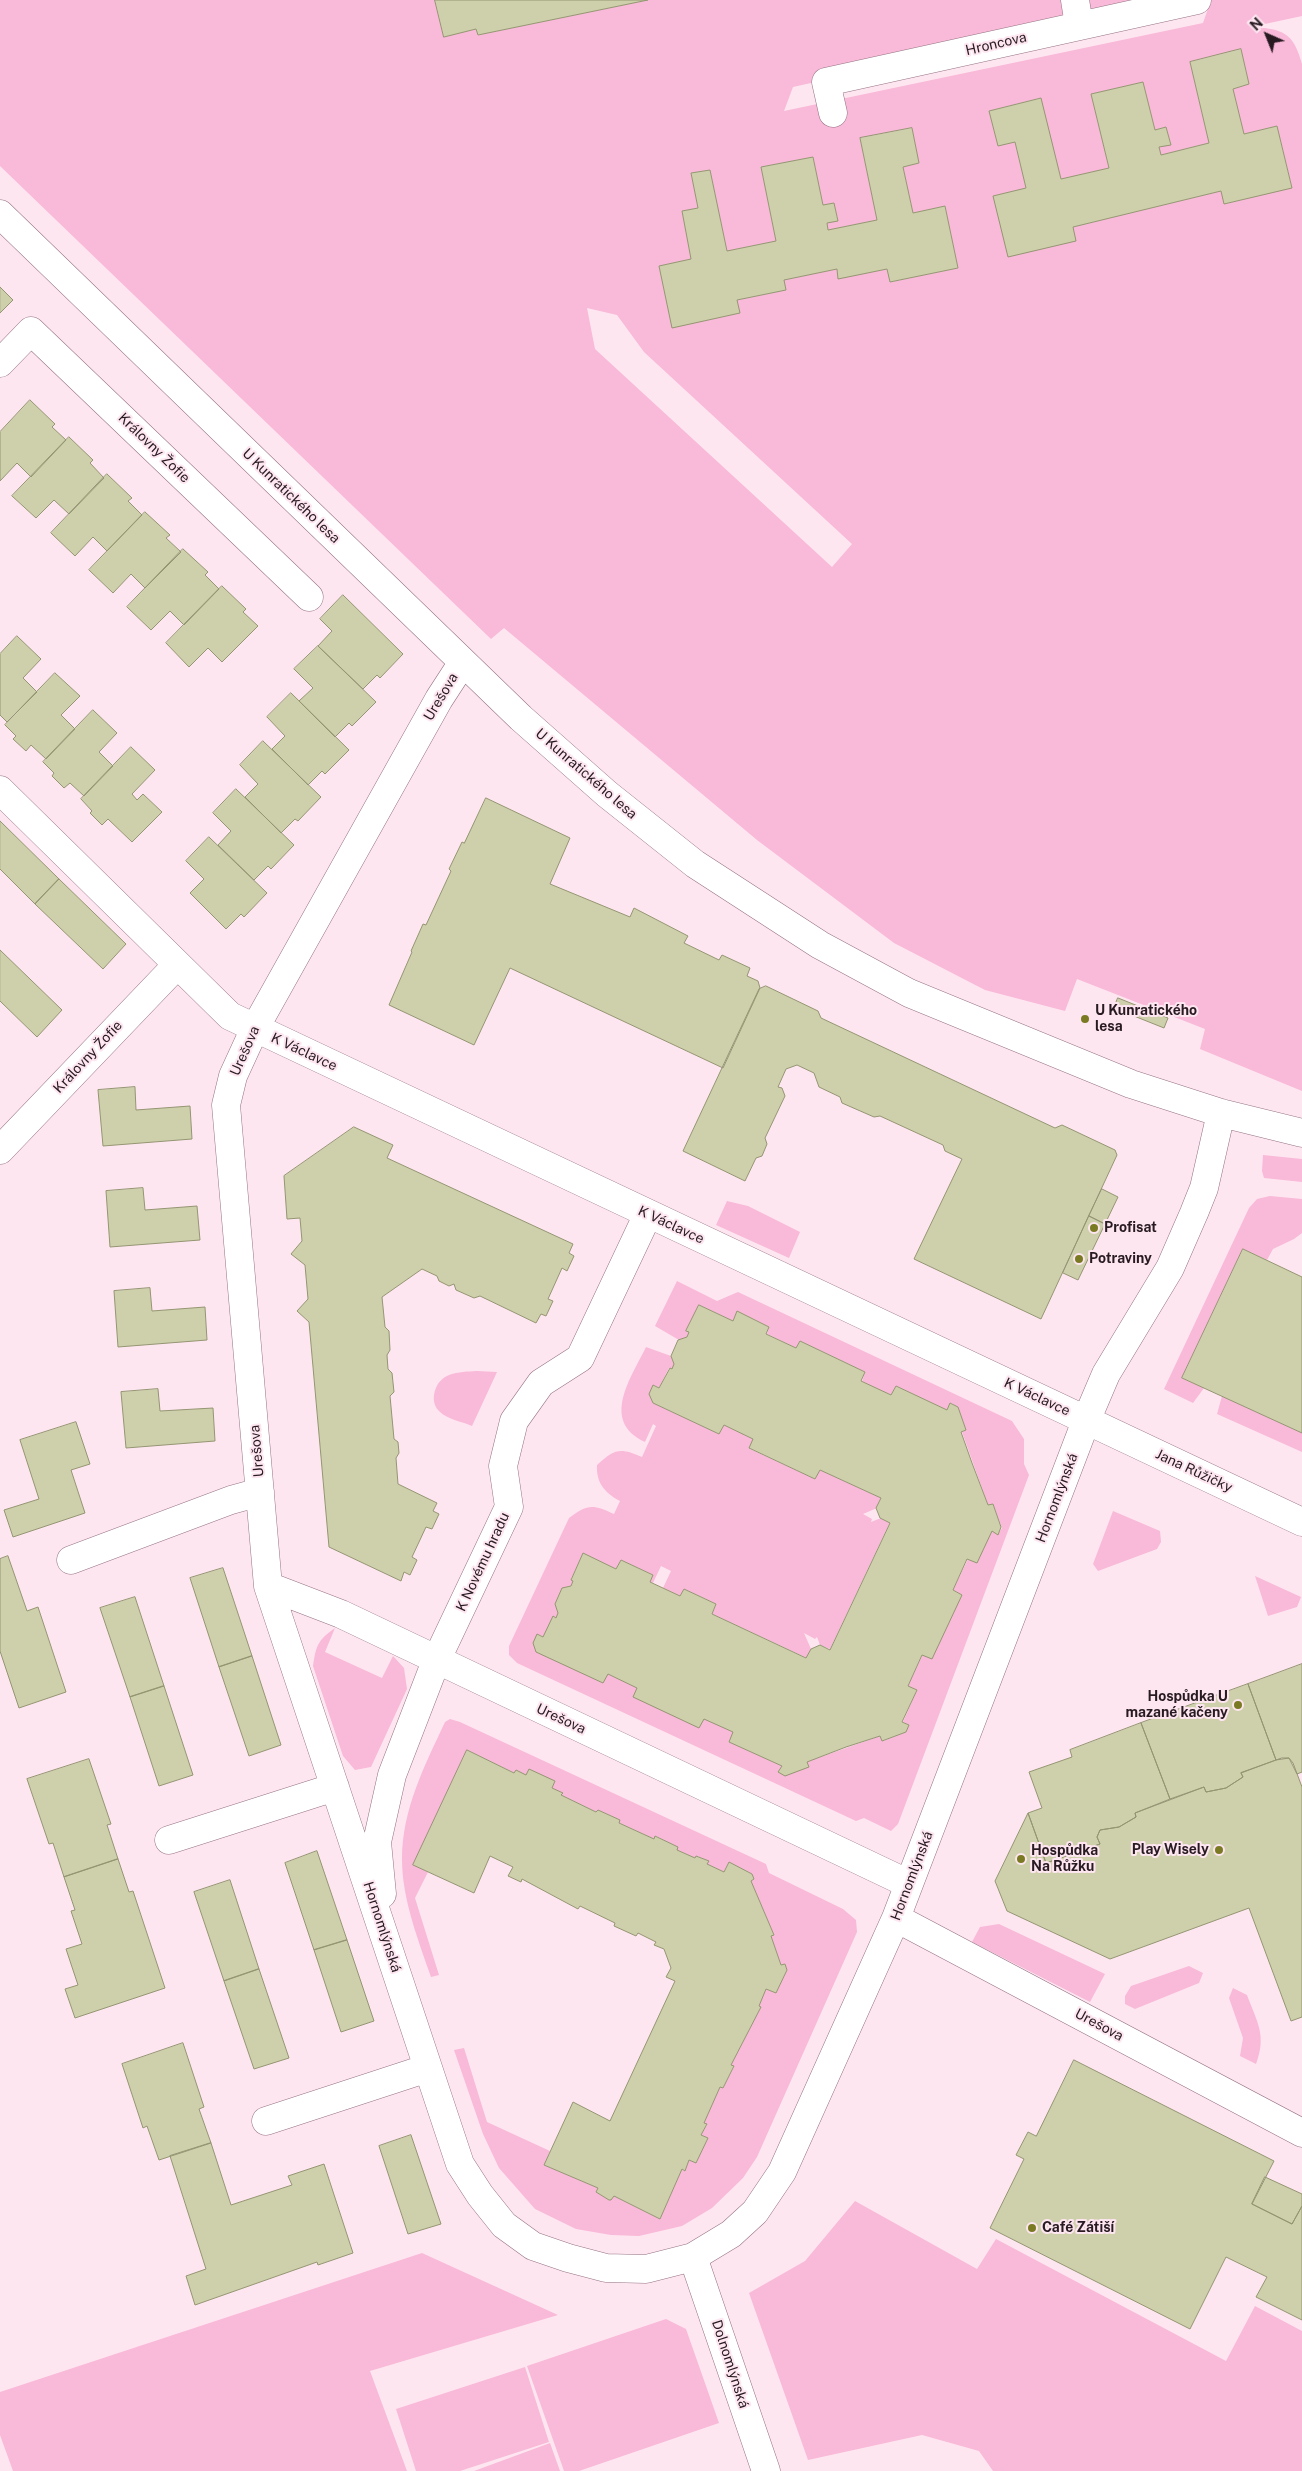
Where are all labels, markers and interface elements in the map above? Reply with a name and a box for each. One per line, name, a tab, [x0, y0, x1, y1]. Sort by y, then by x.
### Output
north arrow	[1242, 10, 1292, 60]
text: N	[1247, 15, 1266, 34]
street label: Hroncova	[964, 29, 1028, 59]
street label: Královny Žofie	[115, 410, 193, 486]
street label: U Kunratického lesa	[239, 445, 343, 547]
street label: Urešova	[420, 670, 462, 724]
street label: U Kunratického lesa	[532, 725, 640, 823]
place label: U Kunratického lesa	[1095, 1003, 1197, 1036]
marker: U Kunratického lesa	[1079, 1013, 1091, 1025]
street label: Královny Žofie	[50, 1017, 126, 1097]
street label: Urešova	[227, 1024, 263, 1078]
street label: K Václavce	[268, 1029, 340, 1075]
street label: K Václavce	[635, 1202, 707, 1248]
place label: Profisat	[1104, 1220, 1157, 1236]
marker: Profisat	[1088, 1222, 1100, 1234]
place label: Potraviny	[1089, 1251, 1152, 1267]
marker: Potraviny	[1073, 1253, 1085, 1265]
street label: K Václavce	[1001, 1374, 1073, 1420]
street label: Urešova	[246, 1424, 268, 1478]
street label: Jana Růžičky	[1153, 1446, 1235, 1496]
street label: Hornomlýnská	[1032, 1451, 1082, 1545]
street label: K Novému hradu	[453, 1510, 513, 1614]
place label: Hospůdka U mazané kačeny	[1126, 1689, 1228, 1721]
marker: Hospůdka U mazané kačeny	[1232, 1699, 1244, 1711]
street label: Urešova	[534, 1700, 588, 1738]
street label: Hornomlýnská	[887, 1829, 937, 1923]
place label: Play Wisely	[1132, 1842, 1209, 1858]
place label: Hospůdka Na Růžku	[1031, 1843, 1098, 1875]
marker: Play Wisely	[1213, 1844, 1225, 1856]
marker: Hospůdka Na Růžku	[1015, 1853, 1027, 1865]
street label: Hornomlýnská	[359, 1880, 405, 1974]
street label: Urešova	[1072, 2005, 1126, 2045]
place label: Café Zátiší	[1042, 2220, 1114, 2236]
marker: Café Zátiší	[1026, 2222, 1038, 2234]
street label: Dolnomlýnská	[708, 2318, 752, 2410]

